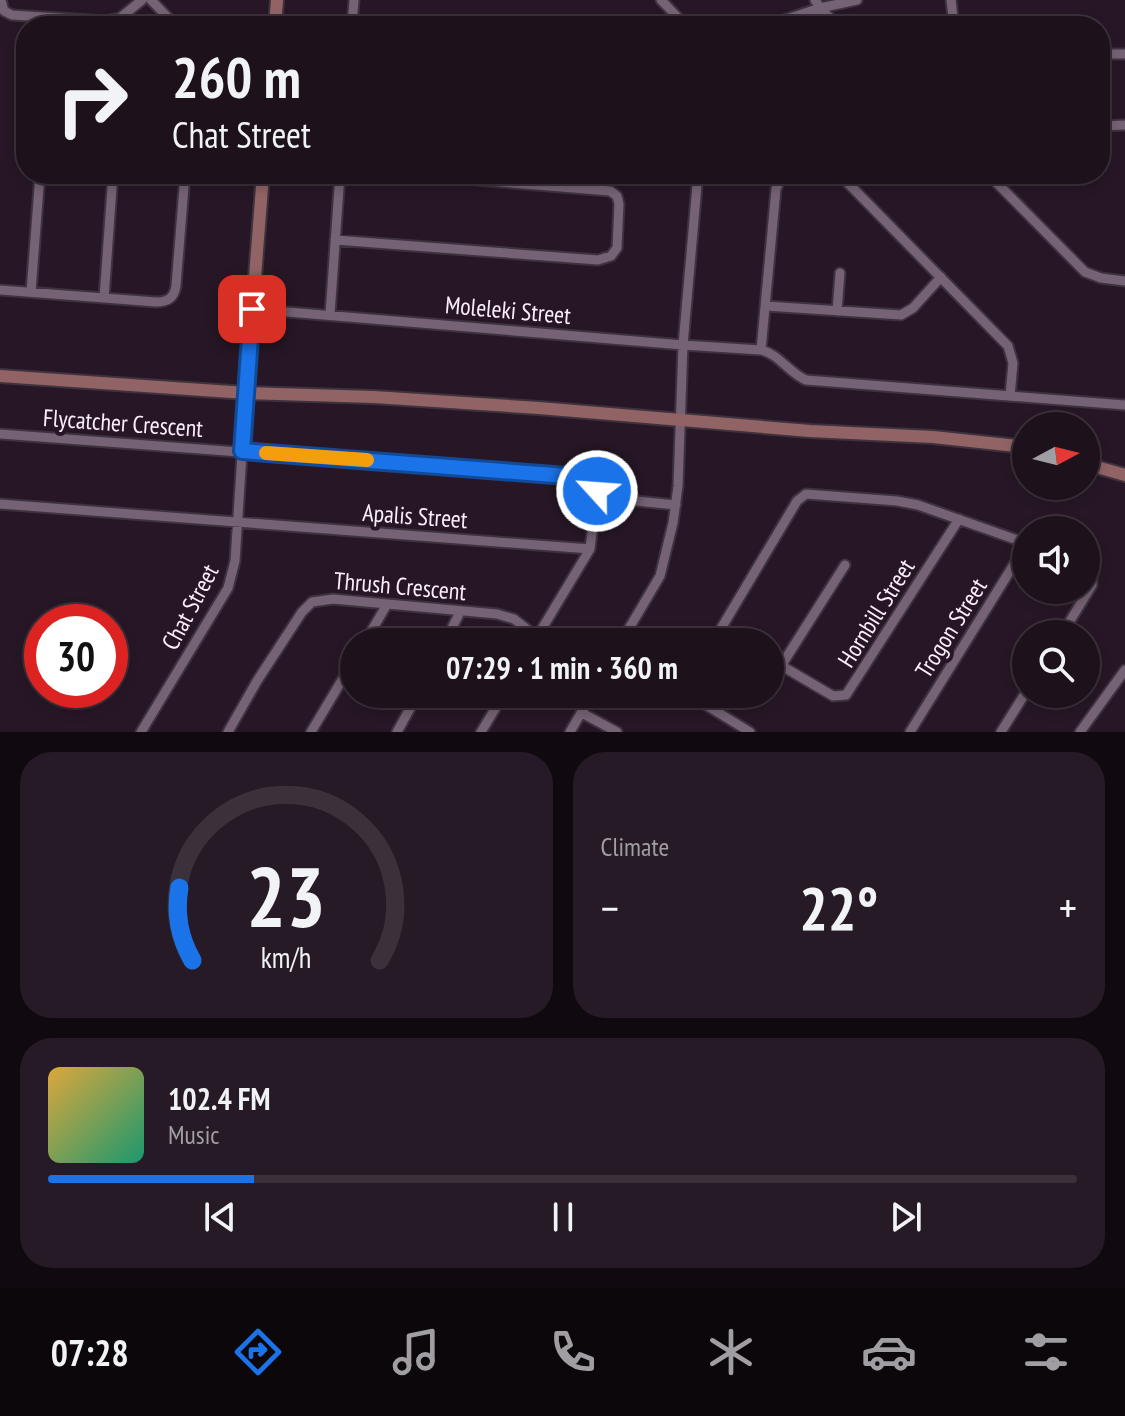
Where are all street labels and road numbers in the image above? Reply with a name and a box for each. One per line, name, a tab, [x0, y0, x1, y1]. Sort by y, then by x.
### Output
street label: Moleleki Street	[444, 289, 572, 331]
street label: Flycatcher Crescent	[42, 402, 204, 444]
street label: Apalis Street	[362, 497, 469, 535]
street label: Hornbill Street	[831, 553, 922, 673]
street label: Chat Street	[155, 559, 226, 655]
street label: Thrush Crescent	[333, 565, 468, 607]
street label: Trogon Street	[908, 572, 994, 684]

